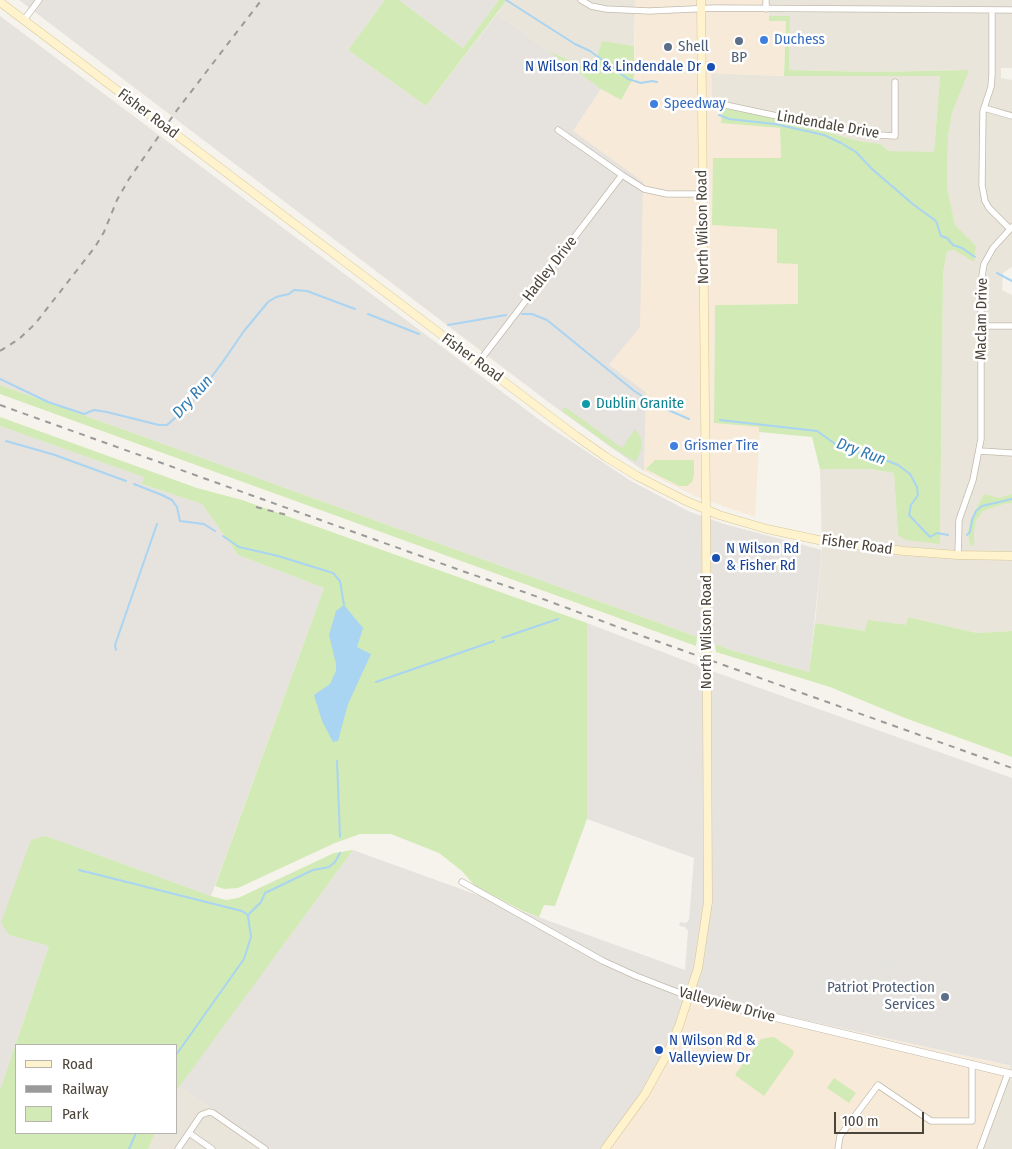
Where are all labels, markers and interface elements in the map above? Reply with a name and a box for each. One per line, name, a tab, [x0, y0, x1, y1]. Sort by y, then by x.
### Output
place label: Duchess	[774, 31, 825, 49]
marker: Duchess	[758, 34, 770, 46]
marker: BP	[733, 35, 745, 47]
place label: Shell	[678, 38, 709, 56]
marker: Shell	[662, 41, 674, 53]
place label: BP	[731, 49, 747, 67]
place label: N Wilson Rd & Lindendale Dr	[525, 58, 701, 76]
marker: N Wilson Rd & Lindendale Dr	[705, 61, 717, 73]
street label: Fisher Road	[114, 85, 182, 143]
place label: Speedway	[664, 95, 726, 113]
marker: Speedway	[648, 98, 660, 110]
street label: Lindendale Drive	[775, 107, 881, 143]
street label: North Wilson Road	[693, 170, 713, 284]
street label: Hadley Drive	[519, 233, 581, 305]
street label: Maclam Drive	[972, 278, 992, 360]
street label: Fisher Road	[438, 330, 506, 386]
water label: Dry Run	[169, 372, 217, 422]
place label: Dublin Granite	[596, 395, 684, 413]
marker: Dublin Granite	[580, 398, 592, 410]
water label: Dry Run	[834, 434, 888, 470]
place label: Grismer Tire	[684, 437, 759, 455]
marker: Grismer Tire	[668, 440, 680, 452]
street label: Fisher Road	[820, 531, 894, 559]
place label: N Wilson Rd & Fisher Rd	[726, 540, 799, 575]
marker: N Wilson Rd & Fisher Rd	[710, 552, 722, 564]
street label: North Wilson Road	[698, 575, 716, 689]
place label: Patriot Protection Services	[827, 979, 935, 1014]
street label: Valleyview Drive	[677, 983, 777, 1027]
marker: Patriot Protection Services	[939, 991, 951, 1003]
place label: N Wilson Rd & Valleyview Dr	[669, 1032, 756, 1067]
legend	[15, 1044, 178, 1134]
marker: N Wilson Rd & Valleyview Dr	[653, 1044, 665, 1056]
text: Road	[62, 1055, 93, 1073]
text: Railway	[62, 1080, 109, 1098]
scale bar	[837, 1102, 927, 1134]
text: Park	[62, 1105, 89, 1123]
text: 100 m	[842, 1112, 879, 1130]

